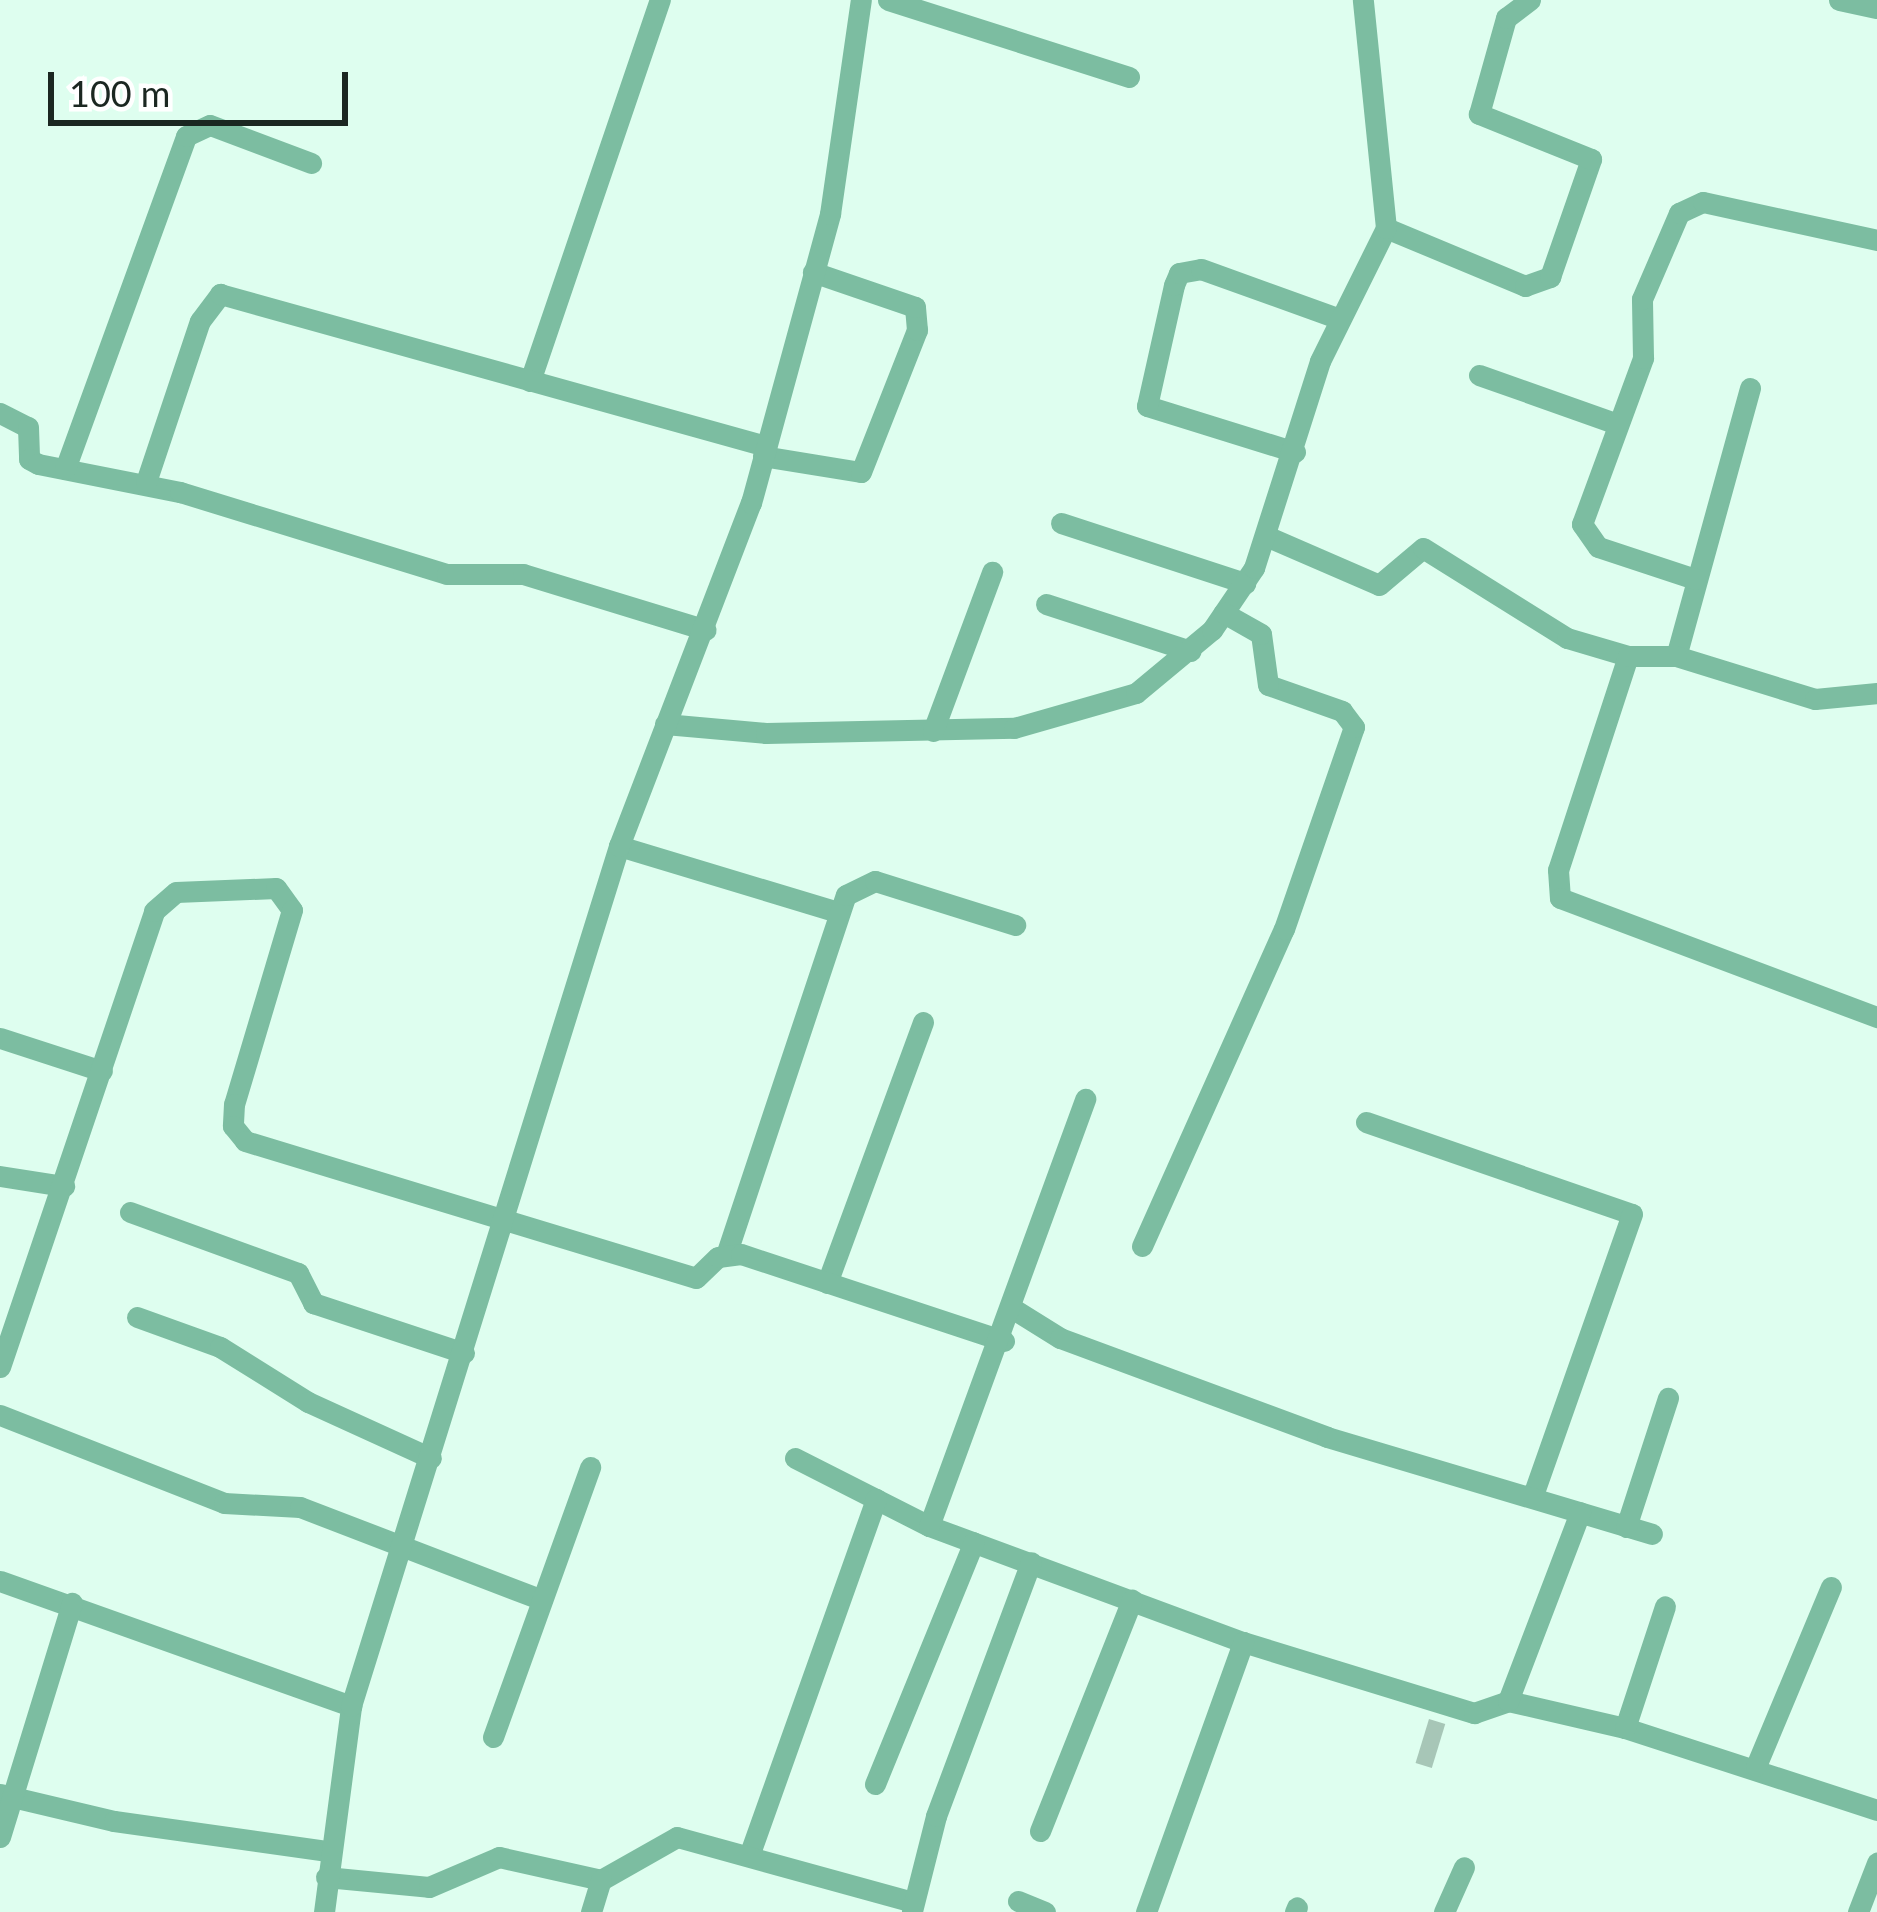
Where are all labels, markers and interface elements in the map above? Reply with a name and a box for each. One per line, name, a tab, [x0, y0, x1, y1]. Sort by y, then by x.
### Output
scale bar	[54, 48, 354, 122]
text: 100 m	[69, 71, 170, 115]

